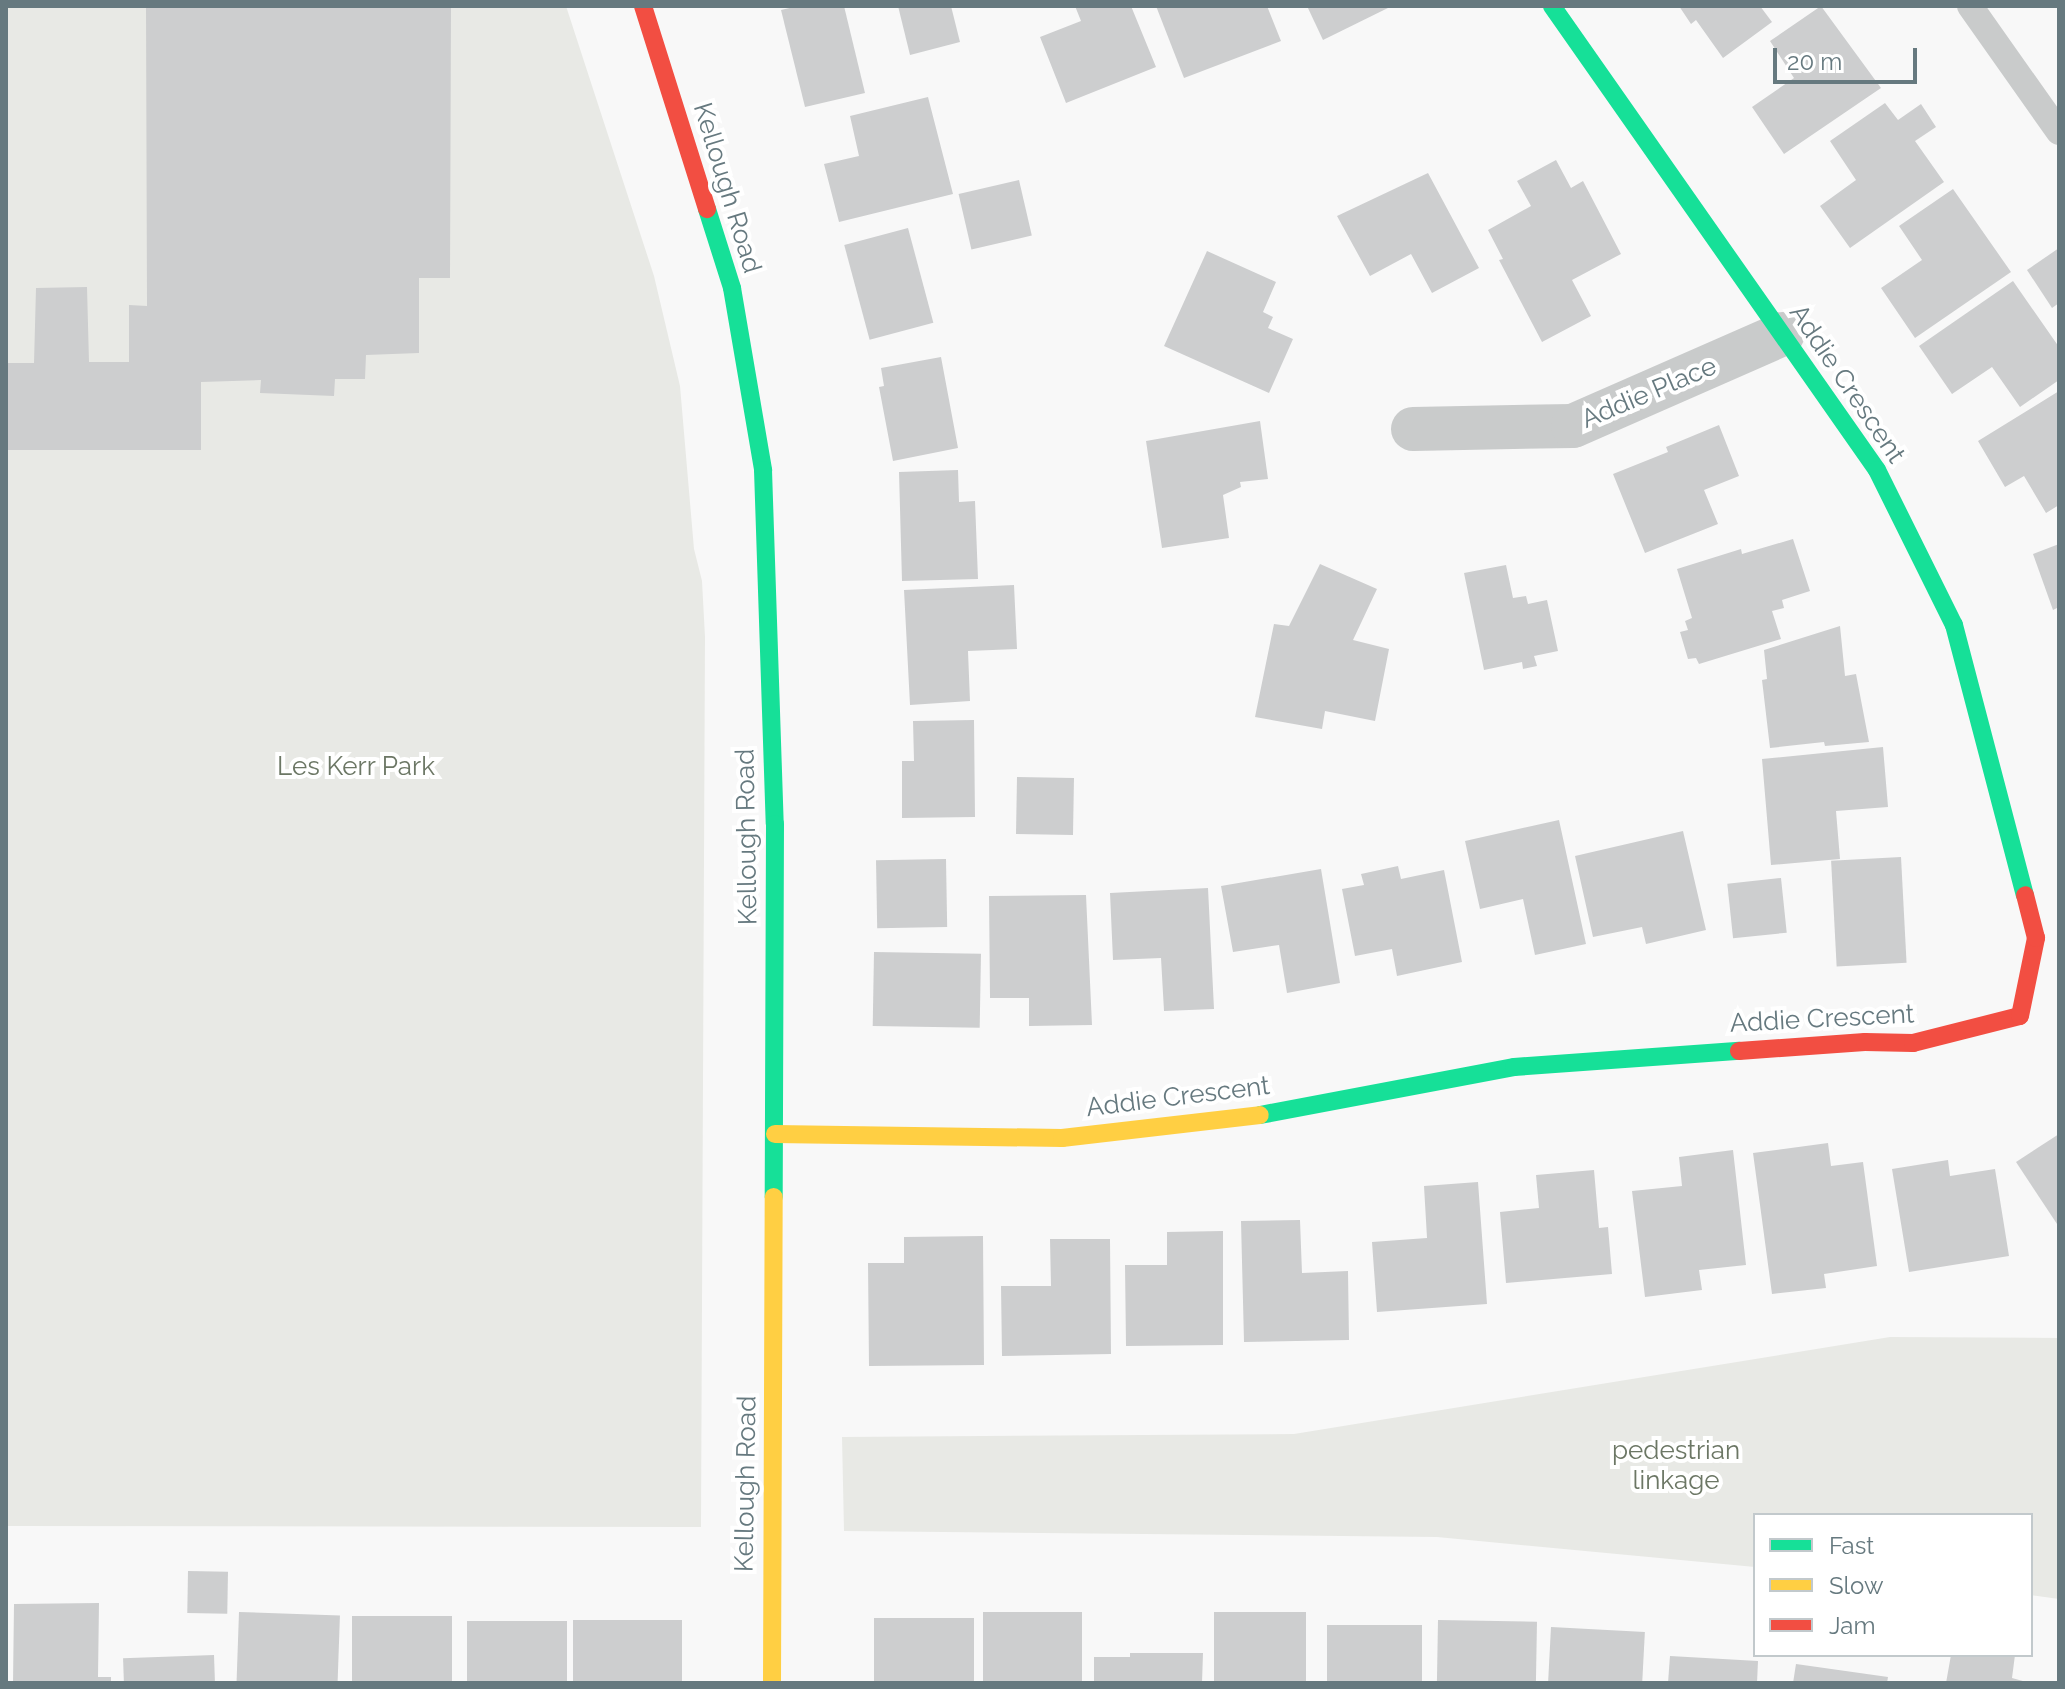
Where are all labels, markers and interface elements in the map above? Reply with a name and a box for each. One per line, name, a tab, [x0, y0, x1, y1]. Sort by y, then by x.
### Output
scale bar	[1777, 32, 1921, 82]
text: 20 m	[1787, 47, 1842, 76]
street label: Kellough Road	[686, 99, 768, 277]
street label: Addie Crescent	[1782, 299, 1912, 469]
street label: Addie Place	[1577, 351, 1721, 435]
street label: Kellough Road	[730, 749, 764, 925]
park label: Les Kerr Park	[277, 751, 435, 783]
street label: Addie Crescent	[1729, 999, 1915, 1039]
street label: Addie Crescent	[1084, 1070, 1272, 1124]
street label: Kellough Road	[729, 1396, 763, 1572]
park label: pedestrian linkage	[1612, 1435, 1740, 1496]
legend	[1753, 1513, 2033, 1657]
text: Fast	[1829, 1531, 1874, 1560]
text: Slow	[1829, 1571, 1883, 1600]
text: Jam	[1829, 1611, 1875, 1640]

